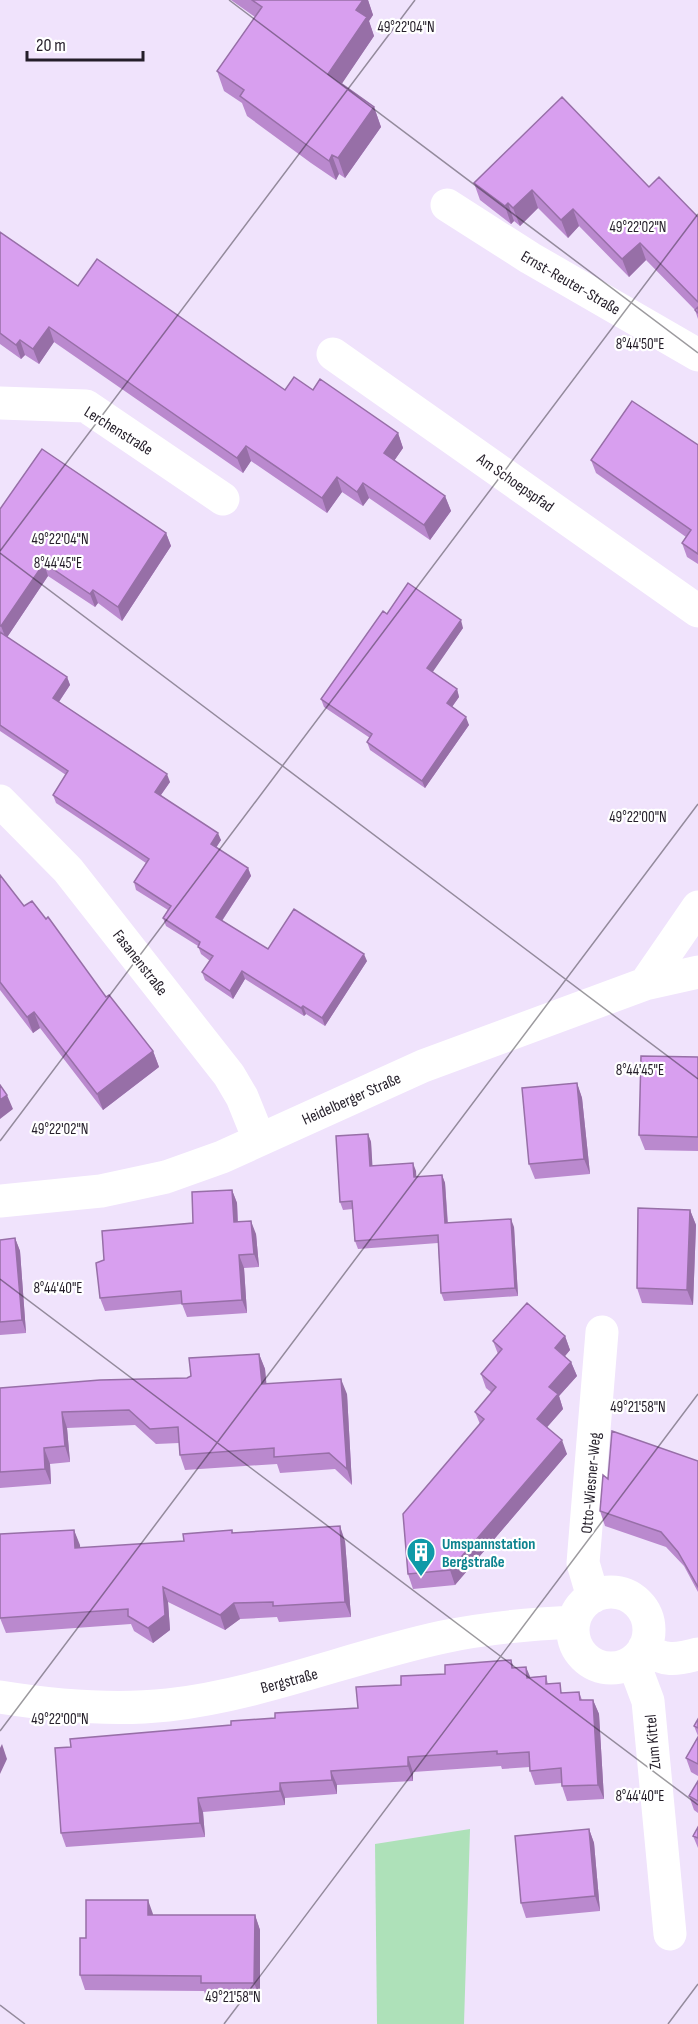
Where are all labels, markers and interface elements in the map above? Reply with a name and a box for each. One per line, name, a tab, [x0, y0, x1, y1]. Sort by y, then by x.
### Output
text: 49°22'04"N	[377, 18, 435, 37]
scale bar	[27, 24, 142, 62]
text: 20 m	[36, 35, 66, 56]
text: 49°22'02"N	[609, 218, 667, 237]
street label: Ernst-Reuter-Straße	[517, 247, 623, 319]
text: 8°44'50"E	[616, 335, 664, 354]
street label: Lerchenstraße	[80, 403, 156, 460]
street label: Am Schoepspfad	[472, 449, 557, 517]
text: 49°22'04"N	[31, 530, 89, 549]
text: 8°44'45"E	[34, 554, 82, 573]
text: 49°22'00"N	[609, 808, 667, 827]
street label: Fasanenstraße	[108, 926, 171, 1000]
text: 8°44'45"E	[616, 1061, 664, 1080]
street label: Heidelberger Straße	[299, 1069, 404, 1130]
text: 49°22'02"N	[31, 1120, 89, 1139]
text: 8°44'40"E	[34, 1279, 82, 1298]
text: 49°21'58"N	[610, 1398, 666, 1417]
street label: Otto-Wiesner-Weg	[578, 1432, 605, 1534]
place label: Umspannstation Bergstraße	[442, 1535, 535, 1572]
building icon: Umspannstation Bergstraße	[405, 1536, 437, 1578]
street label: Bergstraße	[259, 1665, 320, 1698]
text: 49°22'00"N	[31, 1710, 89, 1729]
street label: Zum Kittel	[642, 1714, 665, 1770]
text: 8°44'40"E	[616, 1787, 664, 1806]
text: 49°21'58"N	[205, 1988, 261, 2007]

